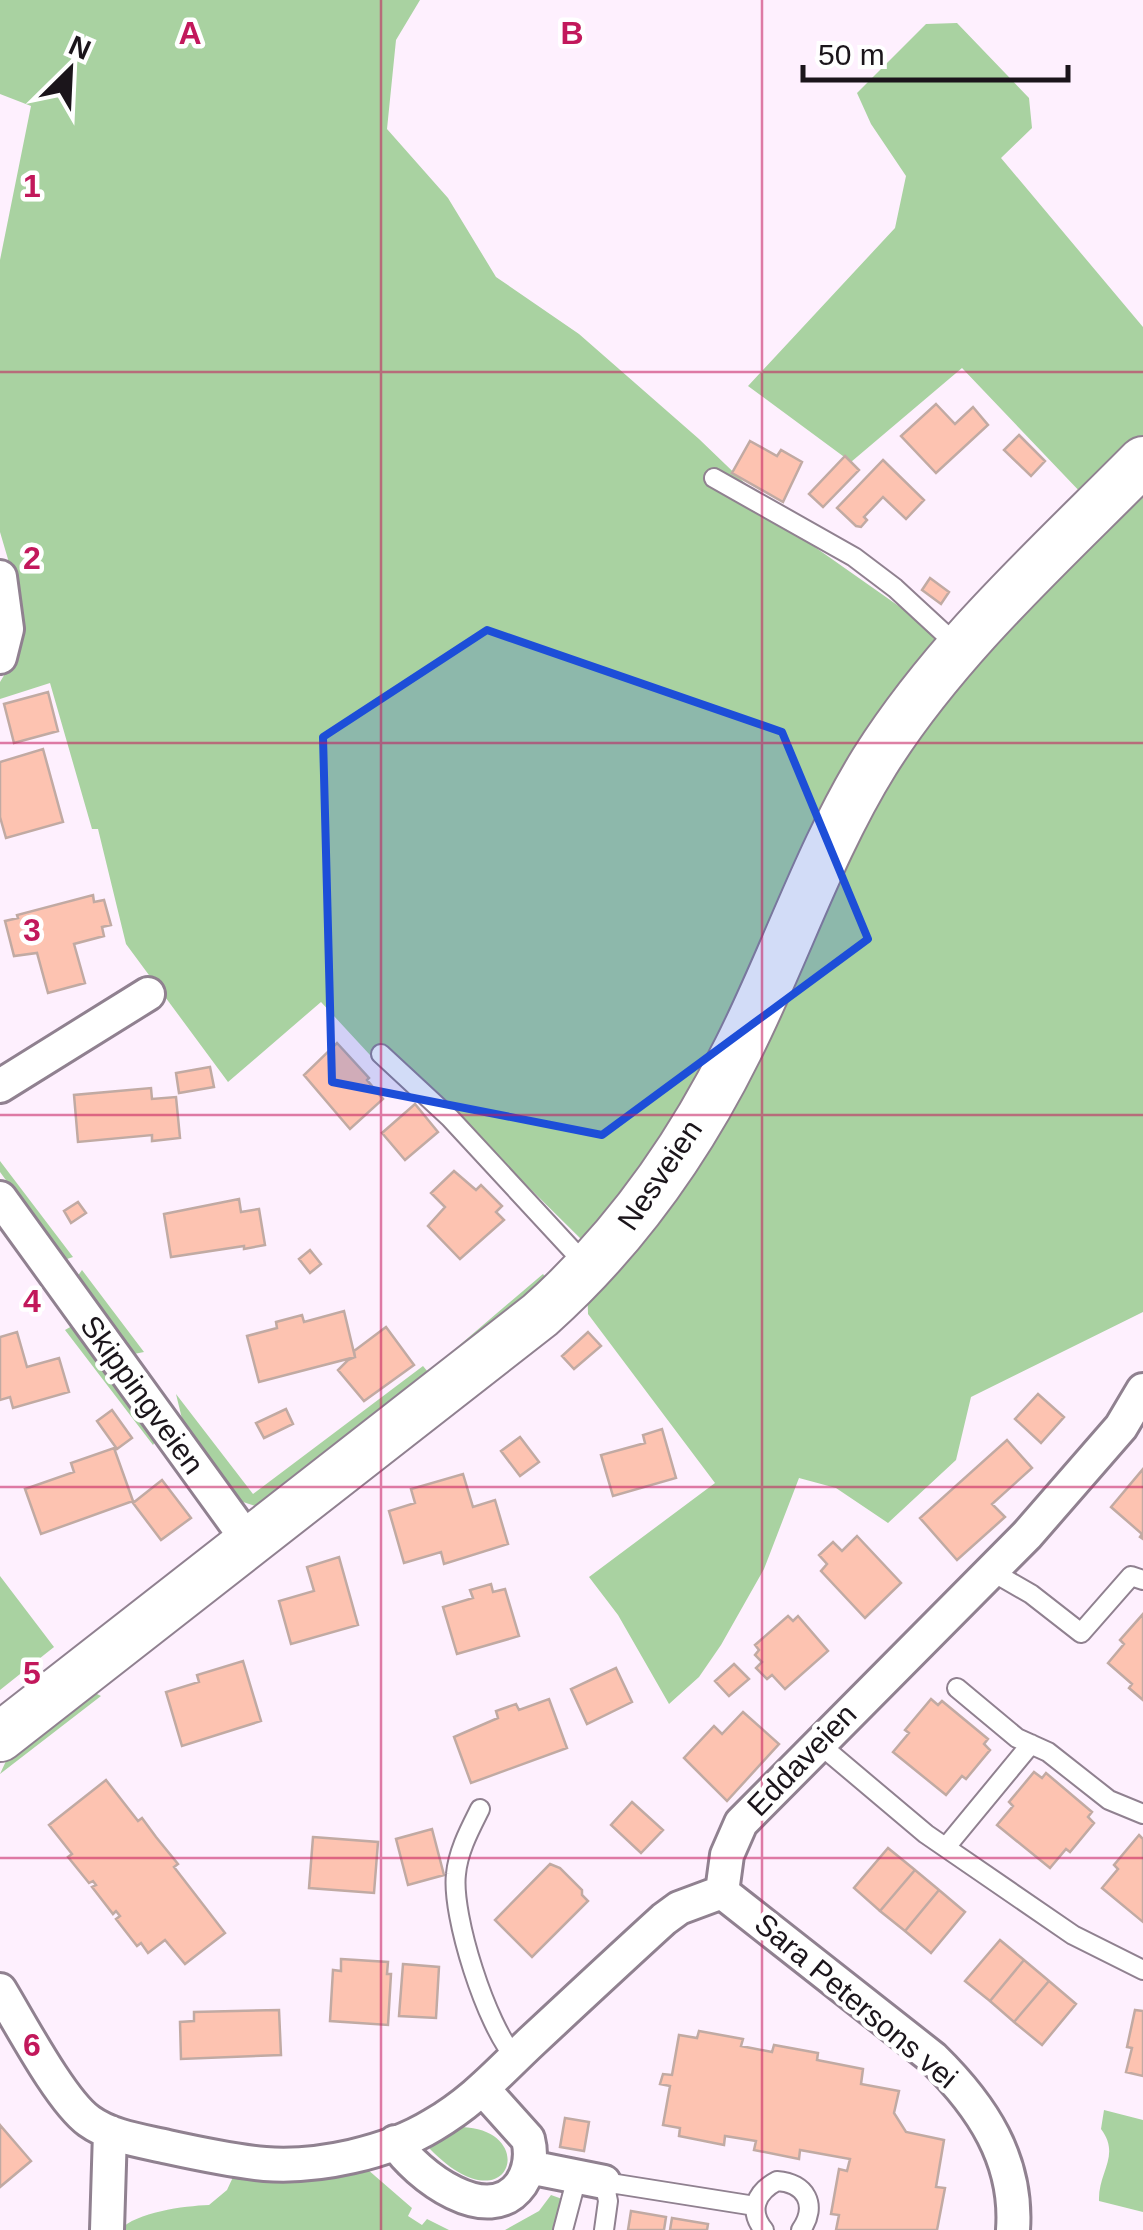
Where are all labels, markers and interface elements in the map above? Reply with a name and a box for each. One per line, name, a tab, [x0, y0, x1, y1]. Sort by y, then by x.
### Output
text: A	[178, 15, 202, 51]
text: B	[560, 15, 584, 51]
north arrow	[20, 20, 120, 120]
scale bar	[803, 20, 1068, 82]
text: N	[64, 29, 96, 66]
text: 50 m	[818, 38, 885, 71]
text: 1	[23, 168, 41, 204]
text: 2	[23, 540, 41, 576]
text: 3	[23, 912, 41, 948]
street label: Nesveien	[611, 1114, 708, 1236]
text: 4	[23, 1283, 41, 1319]
street label: Skippingveien	[74, 1309, 211, 1480]
text: 5	[23, 1655, 41, 1691]
street label: Eddaveien	[741, 1697, 863, 1822]
street label: Sara Petersons vei	[749, 1907, 964, 2095]
text: 6	[23, 2027, 41, 2063]

